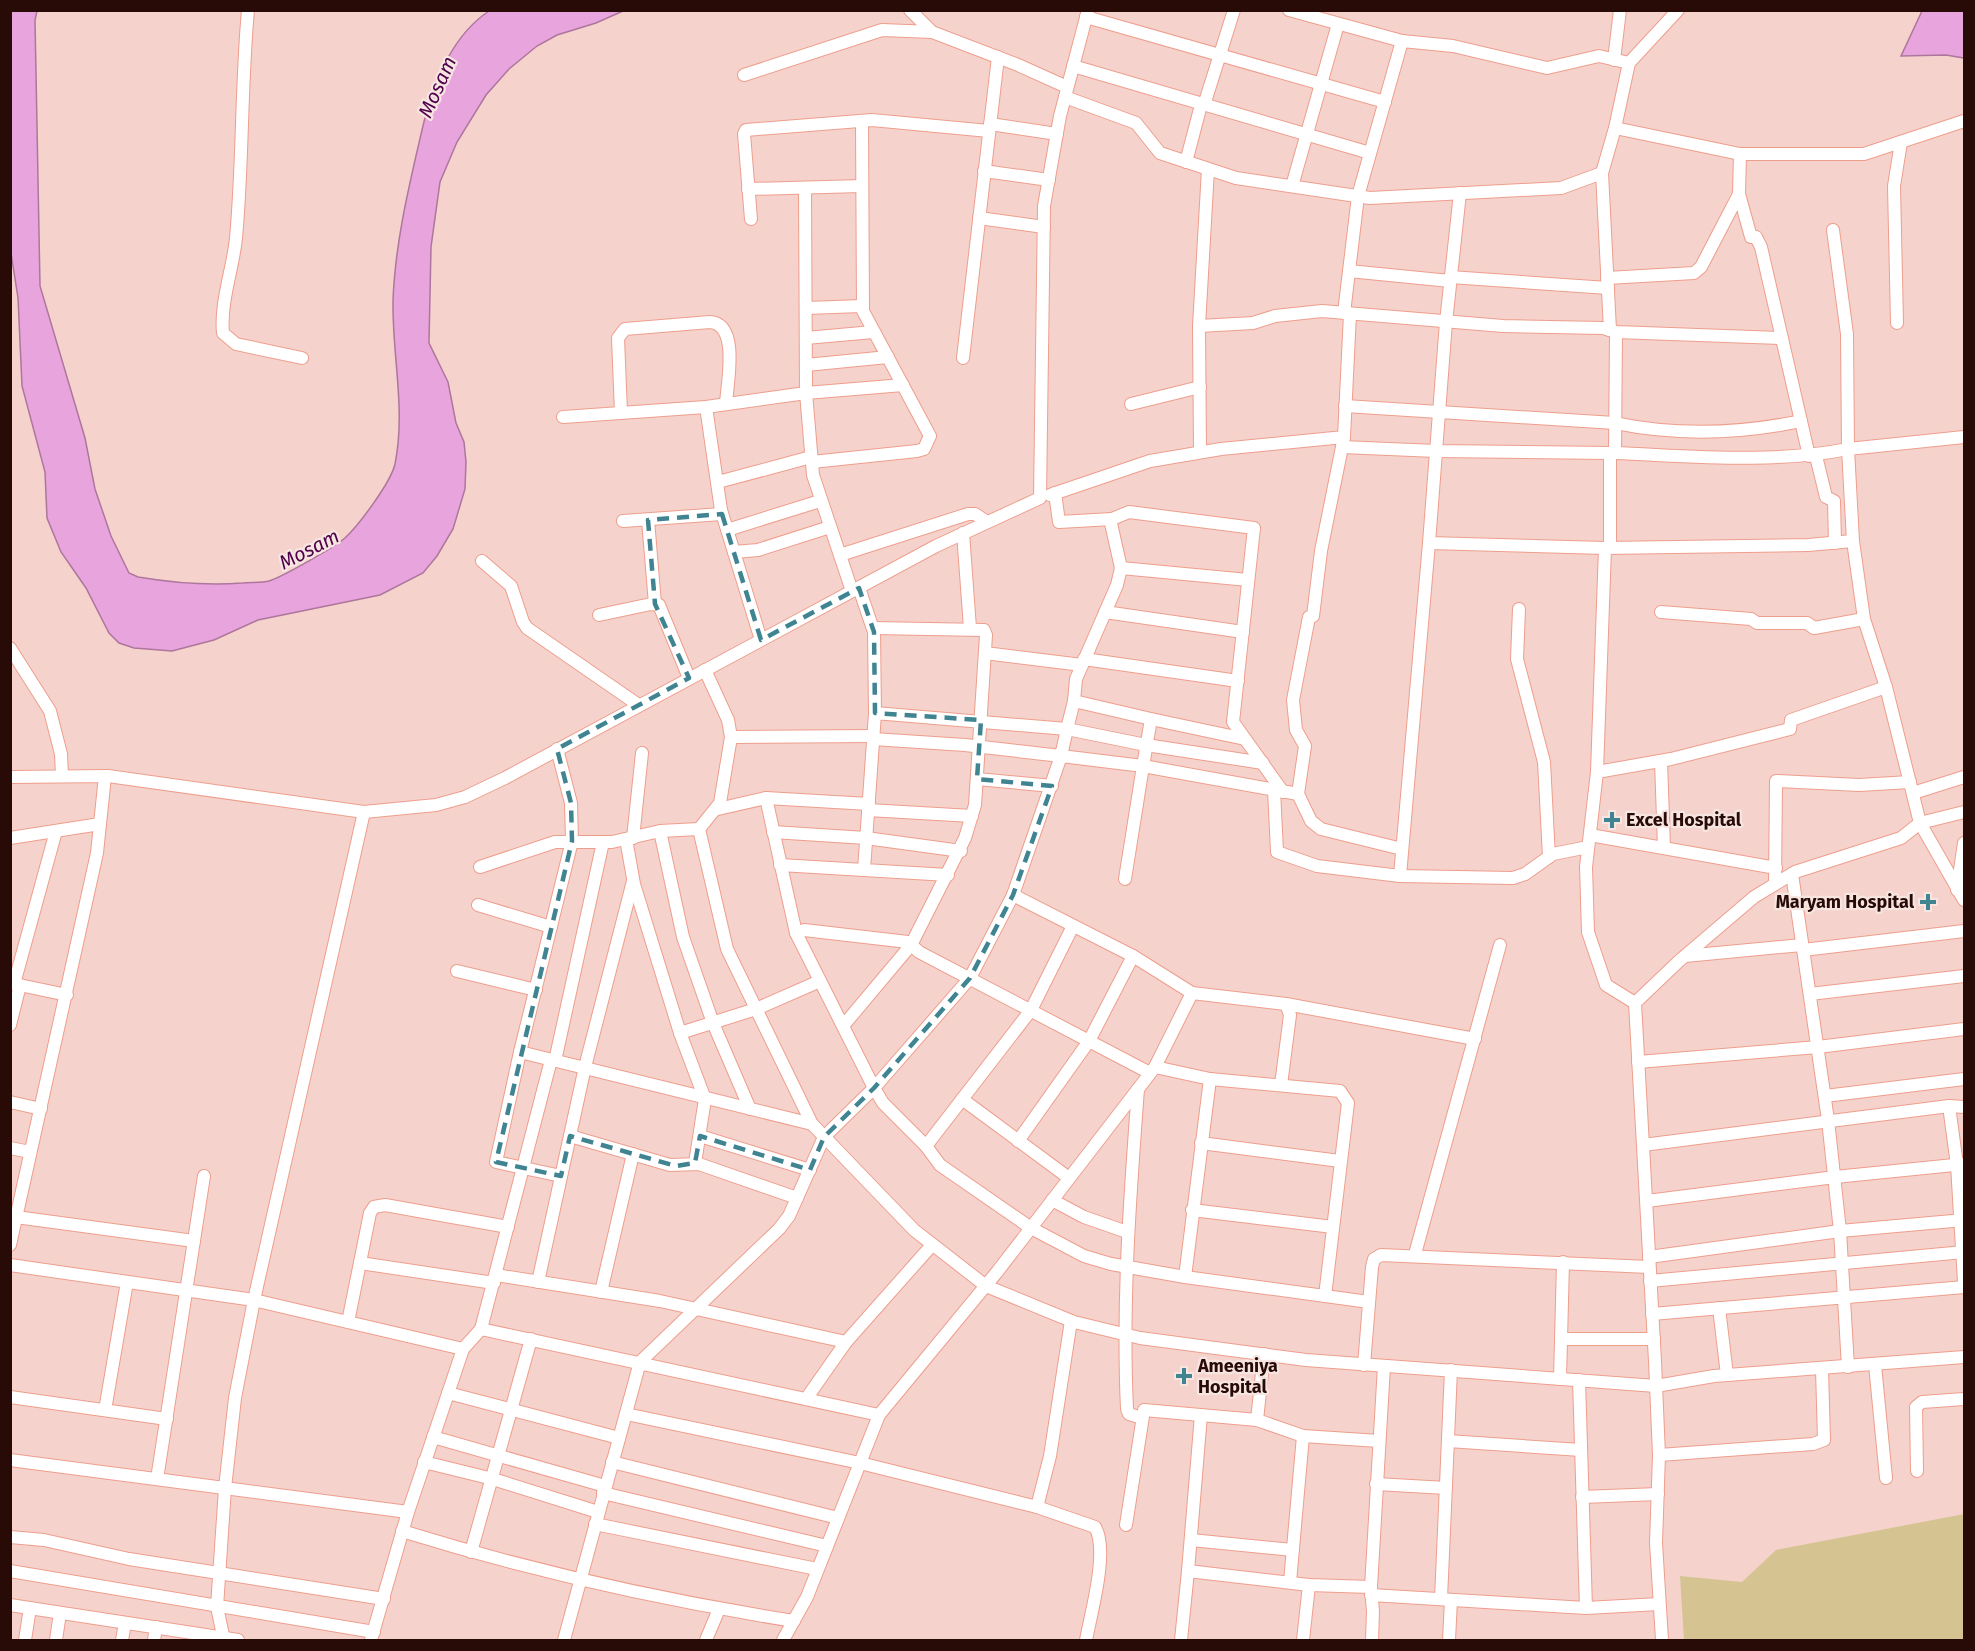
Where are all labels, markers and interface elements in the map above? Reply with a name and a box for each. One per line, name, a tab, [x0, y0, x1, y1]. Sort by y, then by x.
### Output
water label: Mosam	[413, 53, 461, 121]
water label: Mosam	[275, 524, 343, 574]
place label: Excel Hospital	[1626, 809, 1742, 831]
marker: Excel Hospital	[1603, 811, 1621, 829]
place label: Maryam Hospital	[1776, 891, 1915, 913]
marker: Maryam Hospital	[1919, 893, 1937, 911]
place label: Ameeniya Hospital	[1197, 1355, 1278, 1398]
marker: Ameeniya Hospital	[1175, 1367, 1193, 1385]

